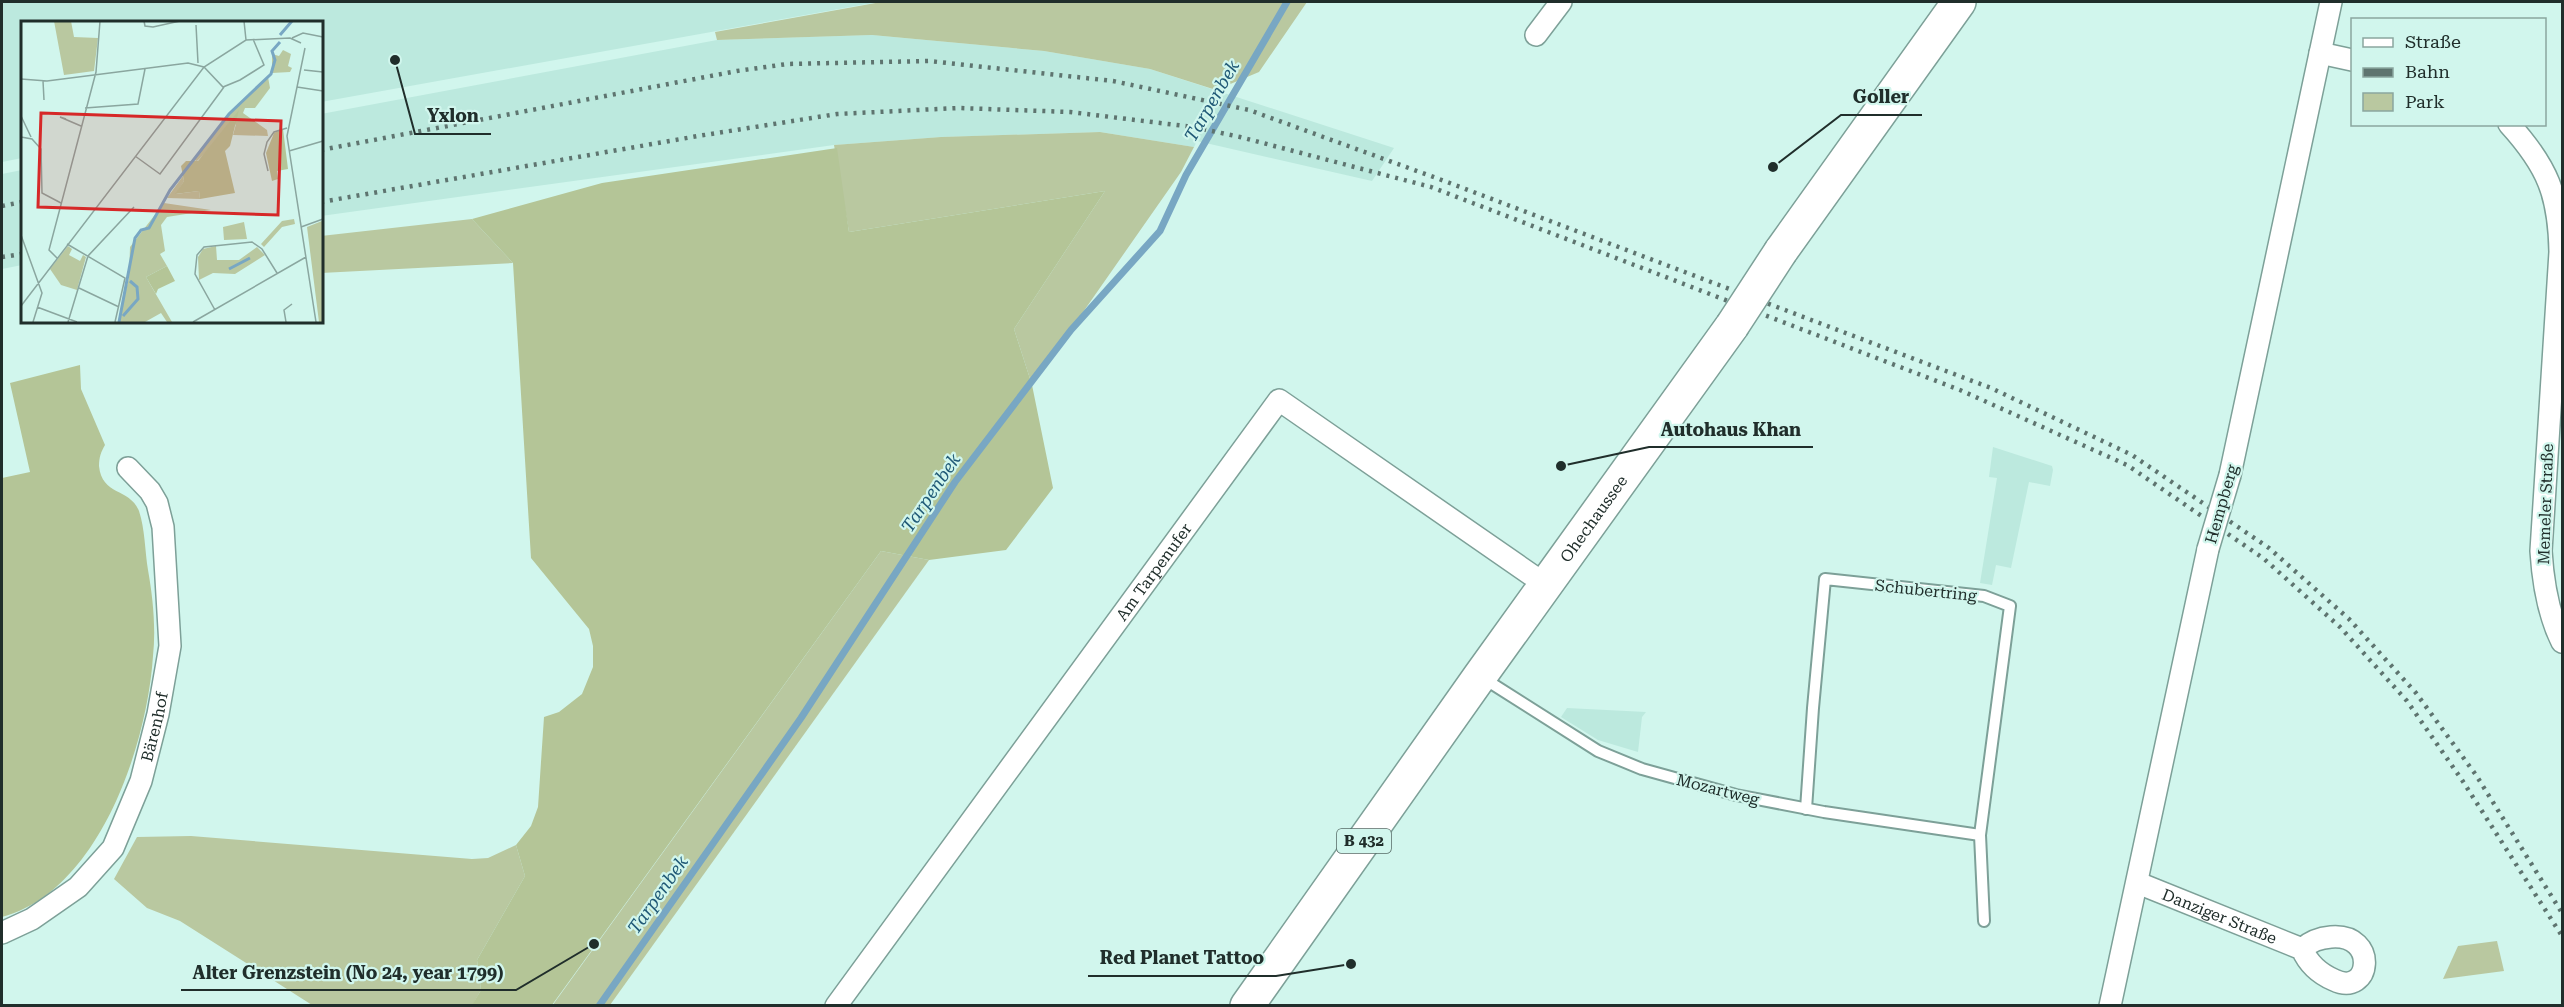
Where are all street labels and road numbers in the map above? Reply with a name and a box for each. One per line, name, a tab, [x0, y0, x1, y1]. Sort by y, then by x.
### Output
street label: Memeler Straße	[2534, 443, 2557, 565]
street label: Hempberg	[2201, 461, 2242, 546]
street label: Ohechaussee	[1556, 472, 1632, 566]
street label: Am Tarpenufer	[1112, 519, 1196, 624]
street label: Schubertring	[1874, 576, 1979, 605]
street label: Bärenhof	[137, 690, 172, 764]
street label: Mozartweg	[1674, 770, 1762, 809]
road number: B 432	[1337, 829, 1391, 853]
street label: Danziger Straße	[2159, 885, 2280, 948]

